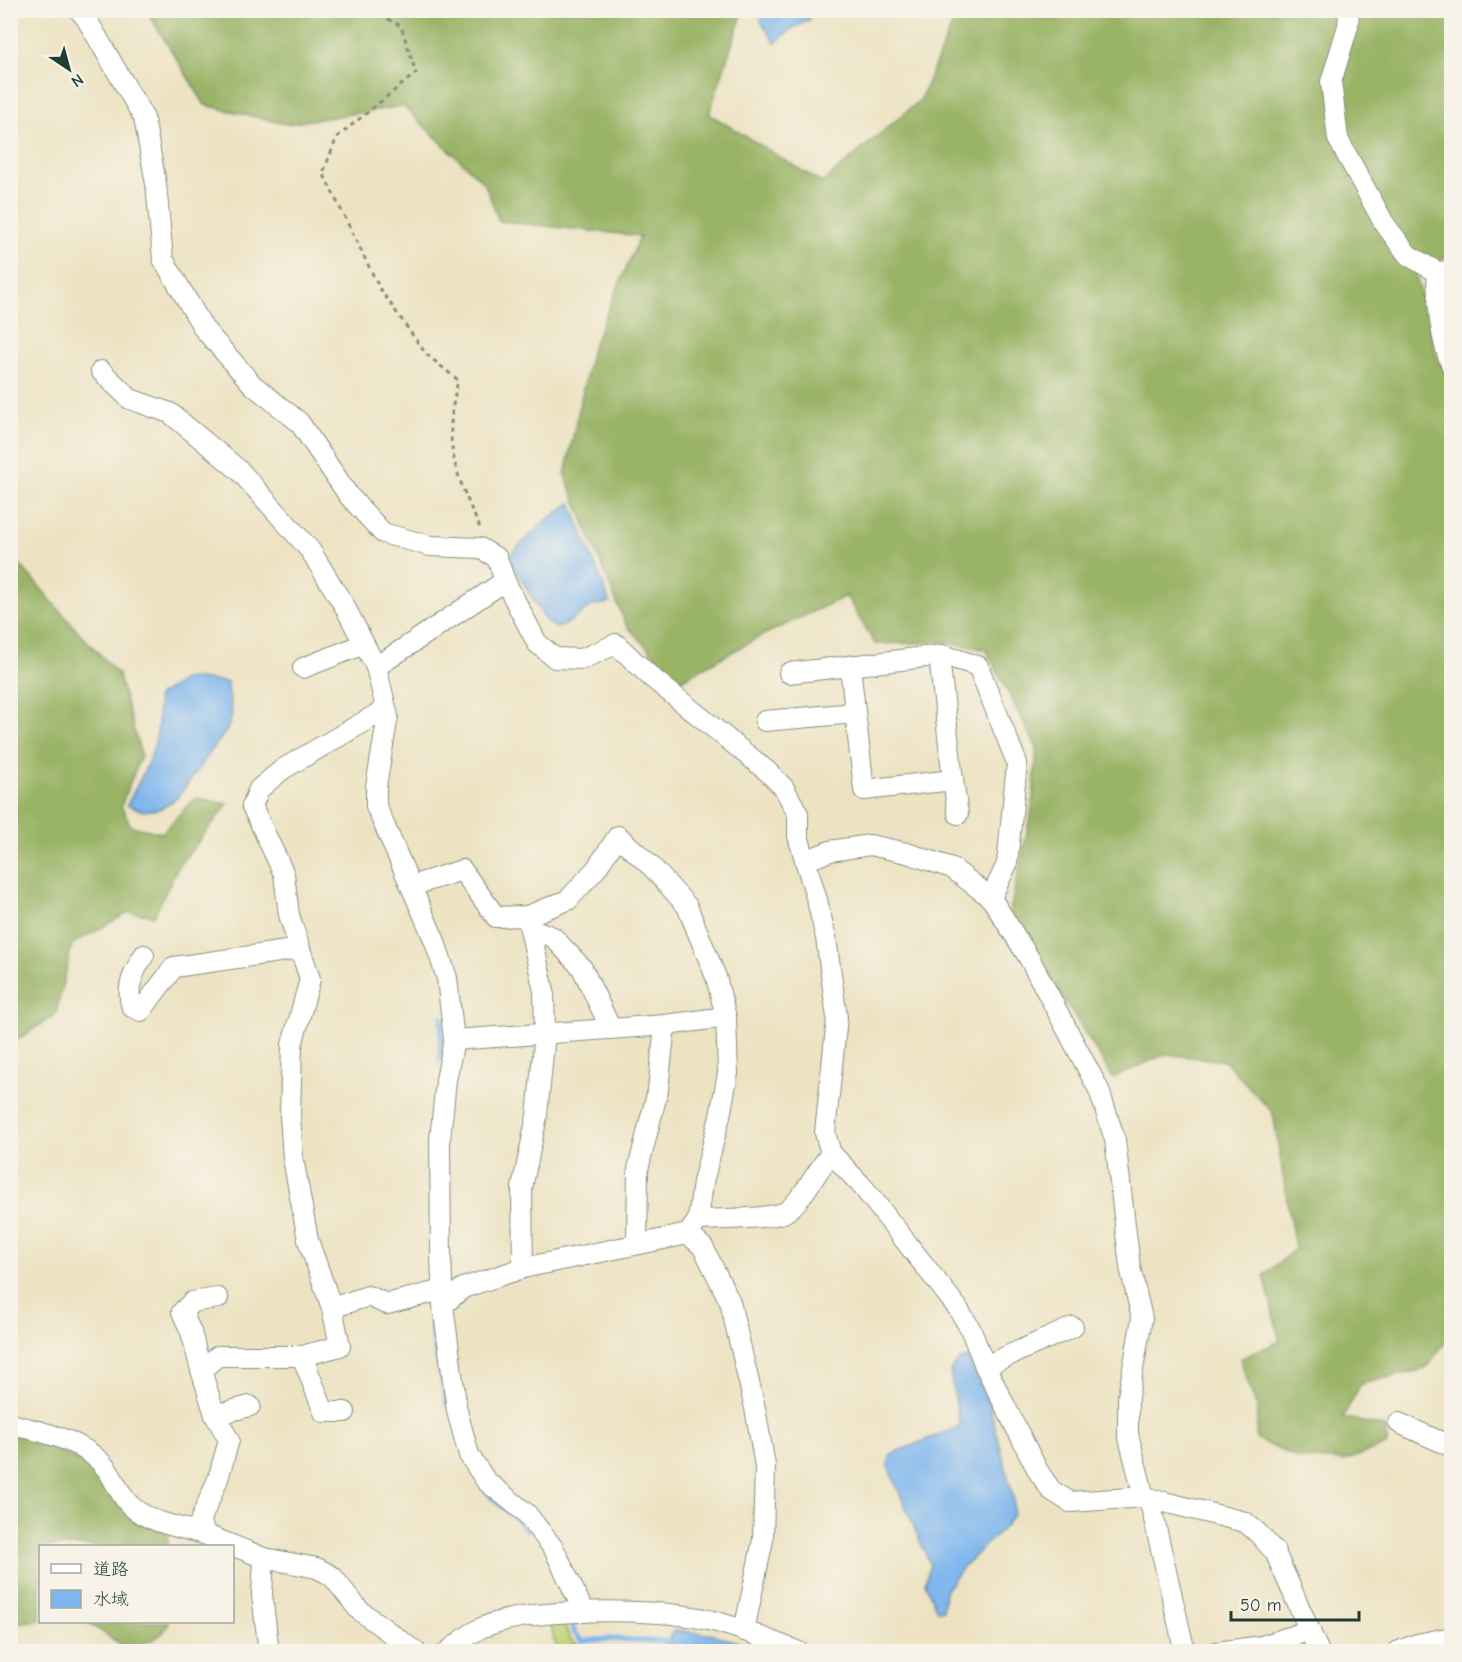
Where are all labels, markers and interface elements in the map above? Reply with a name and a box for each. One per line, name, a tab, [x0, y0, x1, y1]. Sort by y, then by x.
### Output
north arrow	[39, 39, 99, 99]
text: N	[68, 70, 87, 91]
legend	[39, 1545, 234, 1623]
text: 道路	[93, 1559, 129, 1580]
scale bar	[1231, 1584, 1358, 1622]
text: 水域	[93, 1589, 129, 1610]
text: 50 m	[1240, 1595, 1282, 1616]

